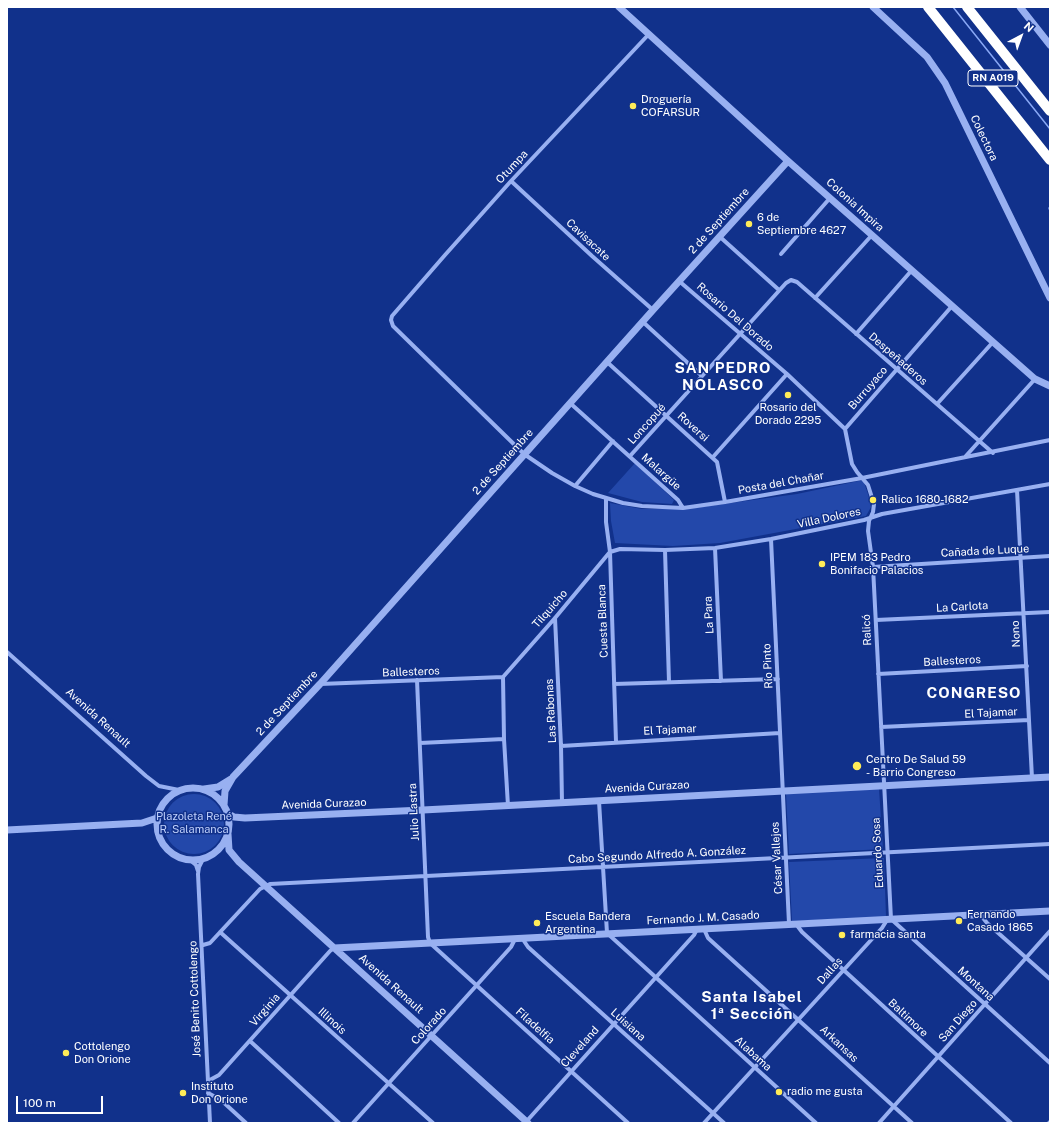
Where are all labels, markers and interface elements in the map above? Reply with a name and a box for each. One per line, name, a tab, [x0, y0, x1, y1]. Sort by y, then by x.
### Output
north arrow	[1001, 16, 1041, 56]
text: N	[1022, 20, 1036, 34]
road number: RN A019	[968, 70, 1018, 86]
place label: Droguería COFARSUR	[641, 93, 700, 119]
marker: Droguería COFARSUR	[628, 101, 638, 111]
street label: Colectora	[967, 113, 1001, 163]
street label: Otumpa	[493, 148, 531, 186]
street label: Colonia Impira	[823, 176, 887, 234]
street label: 2 de Septiembre	[686, 185, 752, 257]
place label: 6 de Septiembre 4627	[757, 211, 846, 237]
street label: Cavisacate	[563, 216, 613, 264]
marker: 6 de Septiembre 4627	[744, 219, 754, 229]
street label: Rosario Del Dorado	[694, 280, 776, 354]
street label: Despeñaderos	[866, 330, 930, 388]
district label: SAN PEDRO NOLASCO	[675, 359, 771, 394]
street label: Burruyaco	[846, 364, 890, 412]
marker: Rosario del Dorado 2295	[783, 390, 793, 400]
street label: Loncopué	[625, 401, 669, 447]
place label: Rosario del Dorado 2295	[755, 401, 821, 427]
street label: Roversi	[675, 410, 711, 444]
street label: 2 de Septiembre	[470, 426, 536, 498]
street label: Malargüe	[639, 451, 683, 493]
street label: Posta del Chañar	[737, 469, 825, 497]
place label: Ralico 1680-1682	[881, 493, 969, 507]
marker: Ralico 1680-1682	[868, 495, 878, 505]
street label: Villa Dolores	[796, 505, 862, 531]
street label: Cañada de Luque	[940, 542, 1030, 560]
place label: IPEM 183 Pedro Bonifacio Palacios	[830, 551, 923, 577]
marker: IPEM 183 Pedro Bonifacio Palacios	[817, 559, 827, 569]
street label: Cuesta Blanca	[595, 584, 611, 658]
street label: Tilquicho	[530, 587, 570, 631]
street label: La Para	[701, 596, 717, 634]
street label: La Carlota	[936, 599, 988, 615]
street label: Ralicó	[860, 614, 874, 646]
street label: Nono	[1009, 620, 1023, 648]
street label: Río Pinto	[760, 643, 776, 689]
street label: Ballesteros	[923, 653, 981, 669]
street label: Ballesteros	[382, 664, 440, 680]
street label: 2 de Septiembre	[253, 668, 321, 738]
street label: Las Rabonas	[543, 678, 559, 744]
district label: CONGRESO	[926, 684, 1022, 702]
street label: Avenida Renault	[63, 685, 133, 751]
street label: El Tajamar	[964, 705, 1018, 721]
street label: El Tajamar	[643, 722, 697, 738]
place label: Centro De Salud 59 - Barrio Congreso	[866, 753, 966, 779]
marker: Centro De Salud 59 - Barrio Congreso	[851, 760, 863, 772]
street label: Avenida Curazao	[604, 778, 690, 796]
street label: Julio Lastra	[406, 783, 422, 841]
street label: Avenida Curazao	[281, 796, 367, 812]
park label: Plazoleta René R. Salamanca	[156, 810, 232, 836]
street label: Eduardo Sosa	[870, 817, 886, 889]
street label: César Vallejos	[769, 821, 785, 895]
street label: Cabo Segundo Alfredo A. González	[568, 844, 746, 866]
street label: Fernando J. M. Casado	[646, 908, 760, 928]
place label: Fernando Casado 1865	[967, 908, 1033, 934]
place label: Escuela Bandera Argentina	[545, 910, 631, 936]
marker: Fernando Casado 1865	[954, 916, 964, 926]
marker: Escuela Bandera Argentina	[532, 918, 542, 928]
place label: farmacia santa	[850, 928, 926, 942]
marker: farmacia santa	[837, 930, 847, 940]
street label: José Benito Cottolengo	[186, 940, 204, 1058]
street label: Avenida Renault	[356, 951, 426, 1017]
street label: Dallas	[814, 955, 846, 987]
street label: Montana	[955, 964, 997, 1004]
district label: Santa Isabel 1ª Sección	[701, 988, 803, 1023]
street label: Virginia	[247, 991, 283, 1029]
street label: Baltimore	[885, 996, 931, 1040]
street label: San Diego	[936, 997, 980, 1045]
street label: Colorado	[409, 1004, 449, 1048]
street label: Illinois	[315, 1005, 349, 1037]
street label: Filadelfia	[513, 1005, 557, 1047]
street label: Luisiana	[608, 1006, 648, 1044]
street label: Arkansas	[817, 1023, 861, 1065]
street label: Cleveland	[558, 1024, 602, 1070]
street label: Alabama	[732, 1034, 774, 1074]
place label: Cottolengo Don Orione	[74, 1040, 131, 1066]
marker: Cottolengo Don Orione	[61, 1048, 71, 1058]
place label: Instituto Don Orione	[191, 1080, 248, 1106]
place label: radio me gusta	[787, 1085, 863, 1099]
marker: radio me gusta	[774, 1087, 784, 1097]
scale bar	[18, 1088, 105, 1114]
marker: Instituto Don Orione	[178, 1088, 188, 1098]
text: 100 m	[23, 1096, 56, 1110]

